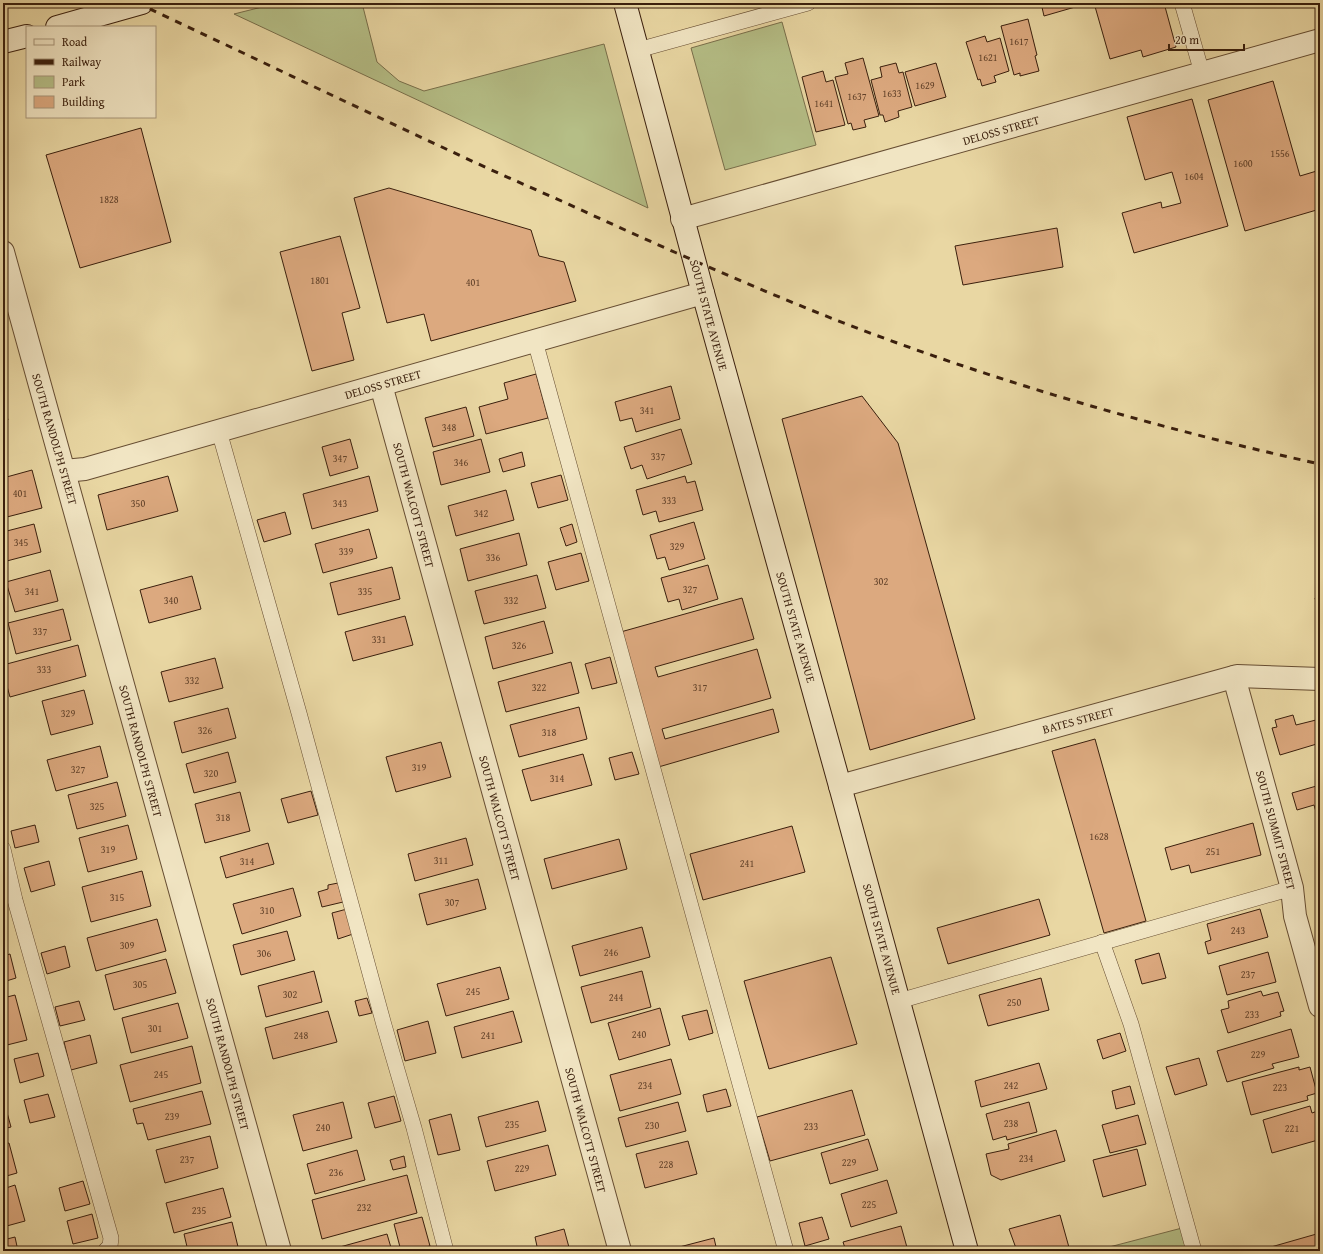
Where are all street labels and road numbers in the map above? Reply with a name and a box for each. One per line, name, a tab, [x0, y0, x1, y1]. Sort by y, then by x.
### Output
street label: DELOSS STREET	[961, 111, 1042, 149]
street label: SOUTH STATE AVENUE	[686, 258, 732, 372]
street label: DELOSS STREET	[343, 365, 424, 403]
street label: SOUTH RANDOLPH STREET	[28, 371, 82, 507]
street label: SOUTH WALCOTT STREET	[389, 440, 439, 570]
street label: SOUTH STATE AVENUE	[772, 570, 820, 684]
street label: SOUTH RANDOLPH STREET	[115, 683, 167, 819]
street label: BATES STREET	[1040, 702, 1116, 738]
street label: SOUTH WALCOTT STREET	[475, 753, 525, 883]
street label: SOUTH SUMMIT STREET	[1252, 768, 1300, 892]
street label: SOUTH STATE AVENUE	[859, 882, 905, 996]
street label: SOUTH RANDOLPH STREET	[202, 996, 254, 1132]
street label: SOUTH WALCOTT STREET	[561, 1065, 611, 1195]

